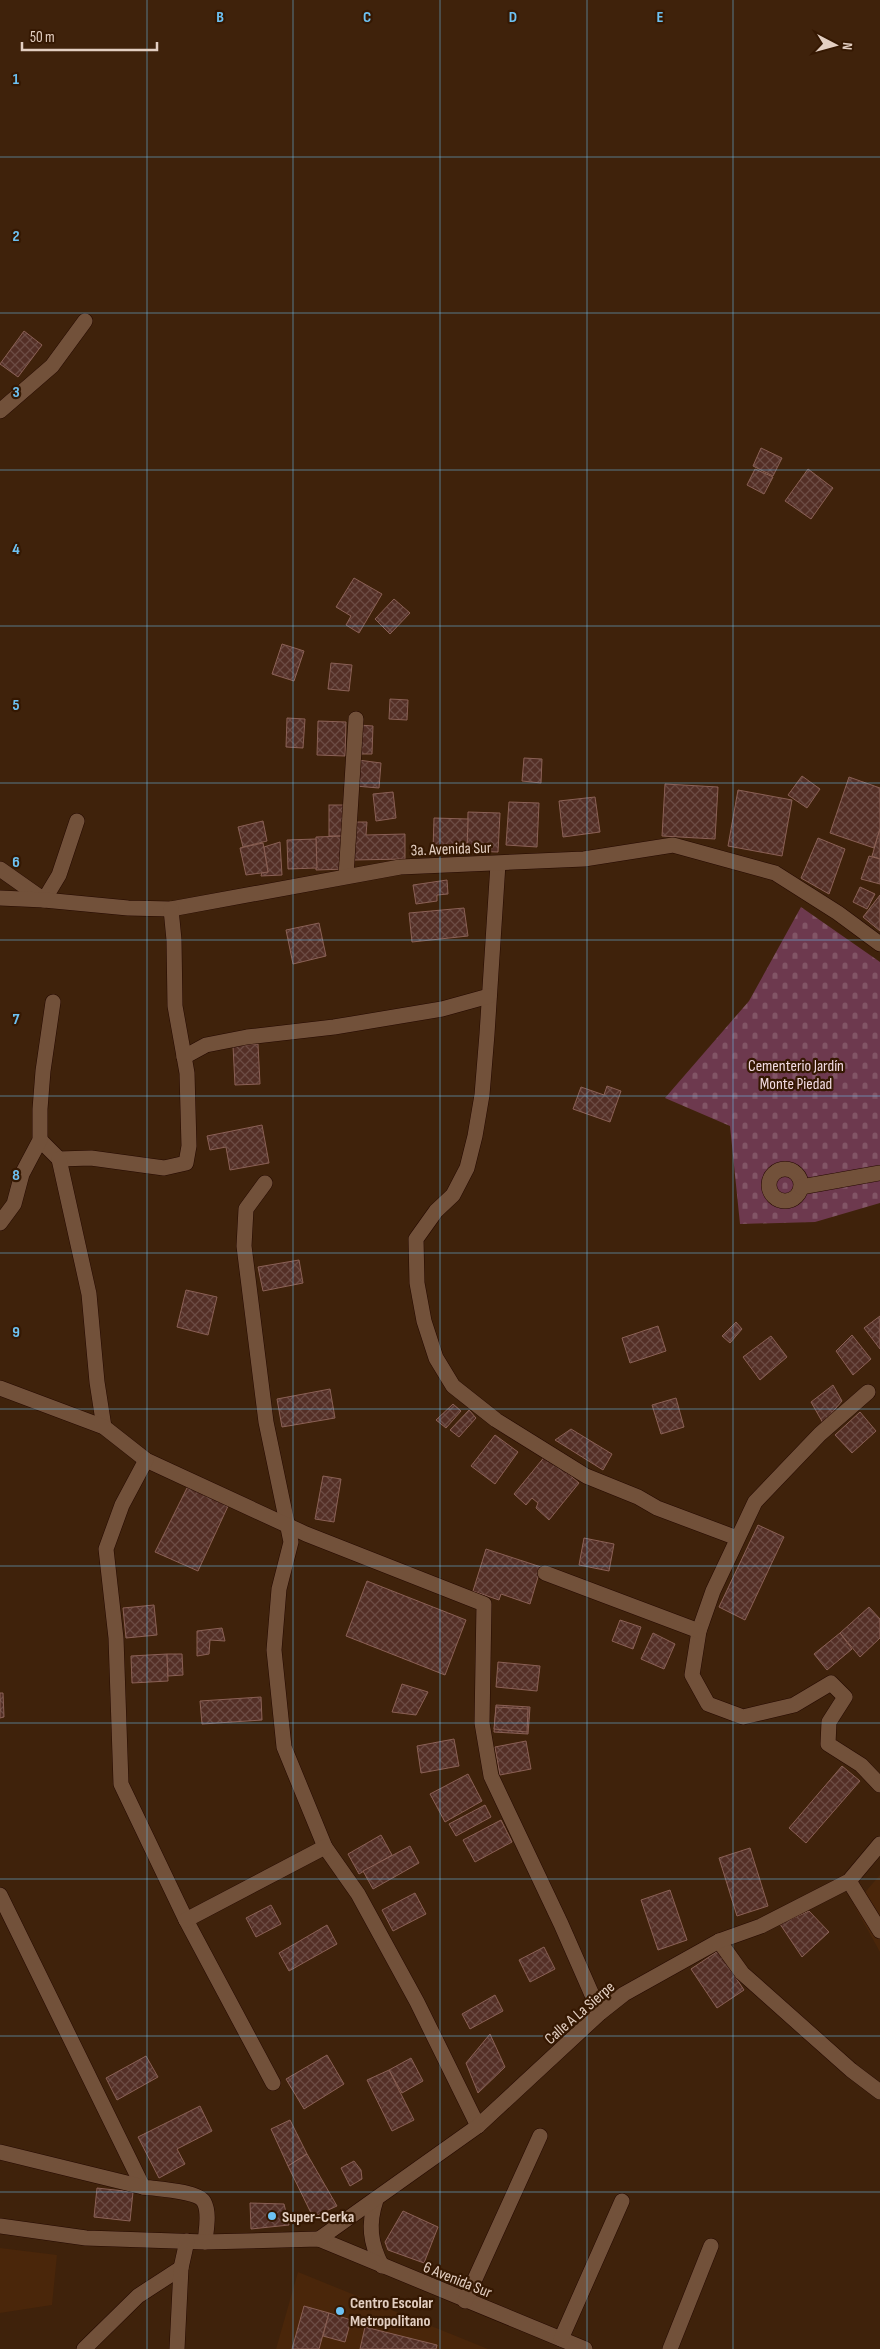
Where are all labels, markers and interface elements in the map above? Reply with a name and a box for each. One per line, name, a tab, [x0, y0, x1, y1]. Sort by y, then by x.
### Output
text: B	[216, 8, 224, 27]
text: C	[363, 8, 371, 27]
text: D	[509, 8, 517, 27]
text: E	[657, 8, 664, 27]
scale bar	[22, 20, 158, 52]
north arrow	[810, 20, 860, 70]
text: 50 m	[30, 28, 55, 47]
text: N	[839, 42, 856, 51]
text: 1	[13, 70, 20, 89]
text: 2	[12, 227, 20, 246]
text: 3	[12, 383, 20, 402]
text: 4	[12, 540, 20, 559]
text: 5	[12, 696, 20, 715]
street label: 3a. Avenida Sur	[410, 839, 492, 860]
text: 6	[12, 853, 20, 872]
text: 7	[13, 1010, 20, 1029]
park label: Cementerio Jardín Monte Piedad	[748, 1057, 844, 1094]
text: 8	[12, 1166, 20, 1185]
text: 9	[12, 1323, 20, 1342]
street label: Calle A La Sierpe	[541, 1978, 619, 2049]
place label: Super-Cerka	[282, 2208, 354, 2227]
marker: Super-Cerka	[266, 2210, 278, 2222]
street label: 6 Avenida Sur	[420, 2258, 495, 2303]
place label: Centro Escolar Metropolitano	[350, 2294, 433, 2331]
marker: Centro Escolar Metropolitano	[334, 2305, 346, 2317]

